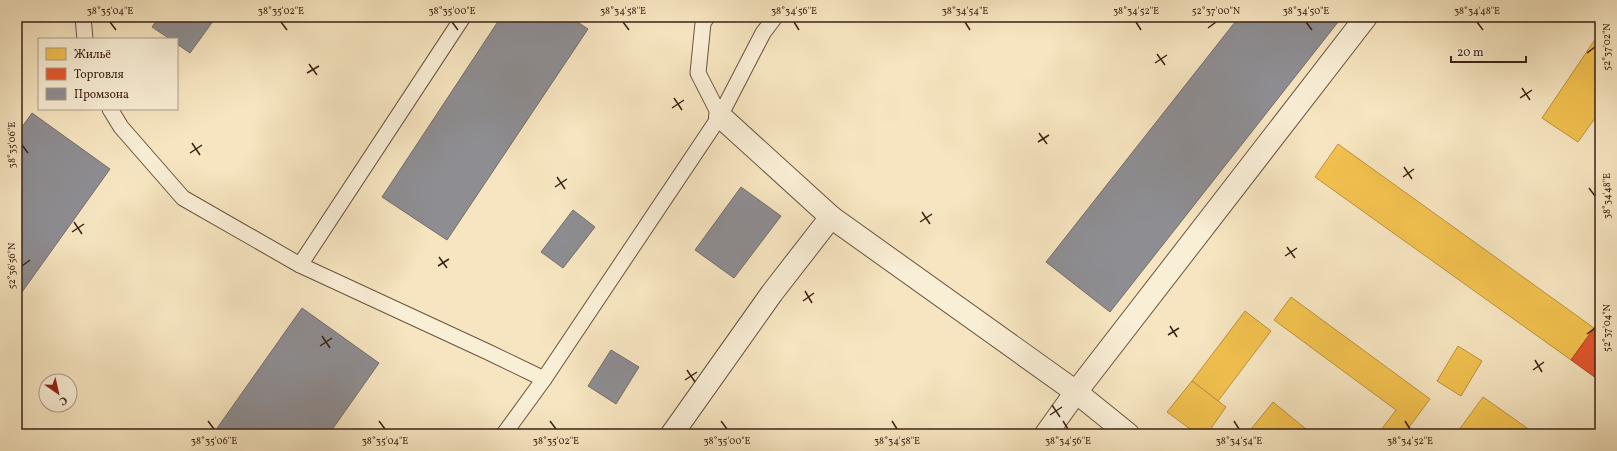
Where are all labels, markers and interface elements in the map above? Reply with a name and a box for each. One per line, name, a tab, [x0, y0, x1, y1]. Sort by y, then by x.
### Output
text: 38°35'04"E	[87, 4, 133, 18]
text: 38°35'02"E	[258, 4, 304, 18]
text: 38°35'00"E	[428, 4, 476, 18]
text: 38°34'58"E	[600, 4, 646, 18]
text: 38°34'56"E	[771, 4, 817, 18]
text: 38°34'54"E	[942, 4, 988, 18]
text: 38°34'52"E	[1113, 4, 1159, 18]
text: 52°37'00"N	[1192, 4, 1241, 18]
text: 38°34'50"E	[1283, 4, 1329, 18]
text: 38°34'48"E	[1454, 4, 1500, 18]
text: 52°37'02"N	[1600, 23, 1614, 71]
legend	[38, 38, 178, 110]
scale bar	[1451, 38, 1526, 64]
text: 20 m	[1457, 45, 1484, 61]
text: Жильё	[74, 47, 111, 63]
text: Торговля	[74, 67, 124, 83]
text: Промзона	[74, 87, 129, 103]
text: 38°35'06"E	[5, 122, 19, 168]
text: 38°34'48"E	[1600, 173, 1614, 219]
text: 52°36'56"N	[5, 242, 19, 289]
text: 52°37'04"N	[1600, 304, 1614, 352]
north arrow	[38, 373, 78, 413]
text: С	[56, 392, 70, 408]
text: 38°35'06"E	[191, 434, 237, 448]
text: 38°35'04"E	[362, 434, 408, 448]
text: 38°35'02"E	[533, 434, 579, 448]
text: 38°35'00"E	[703, 434, 751, 448]
text: 38°34'58"E	[874, 434, 920, 448]
text: 38°34'56"E	[1045, 434, 1091, 448]
text: 38°34'54"E	[1216, 434, 1262, 448]
text: 38°34'52"E	[1387, 434, 1433, 448]

